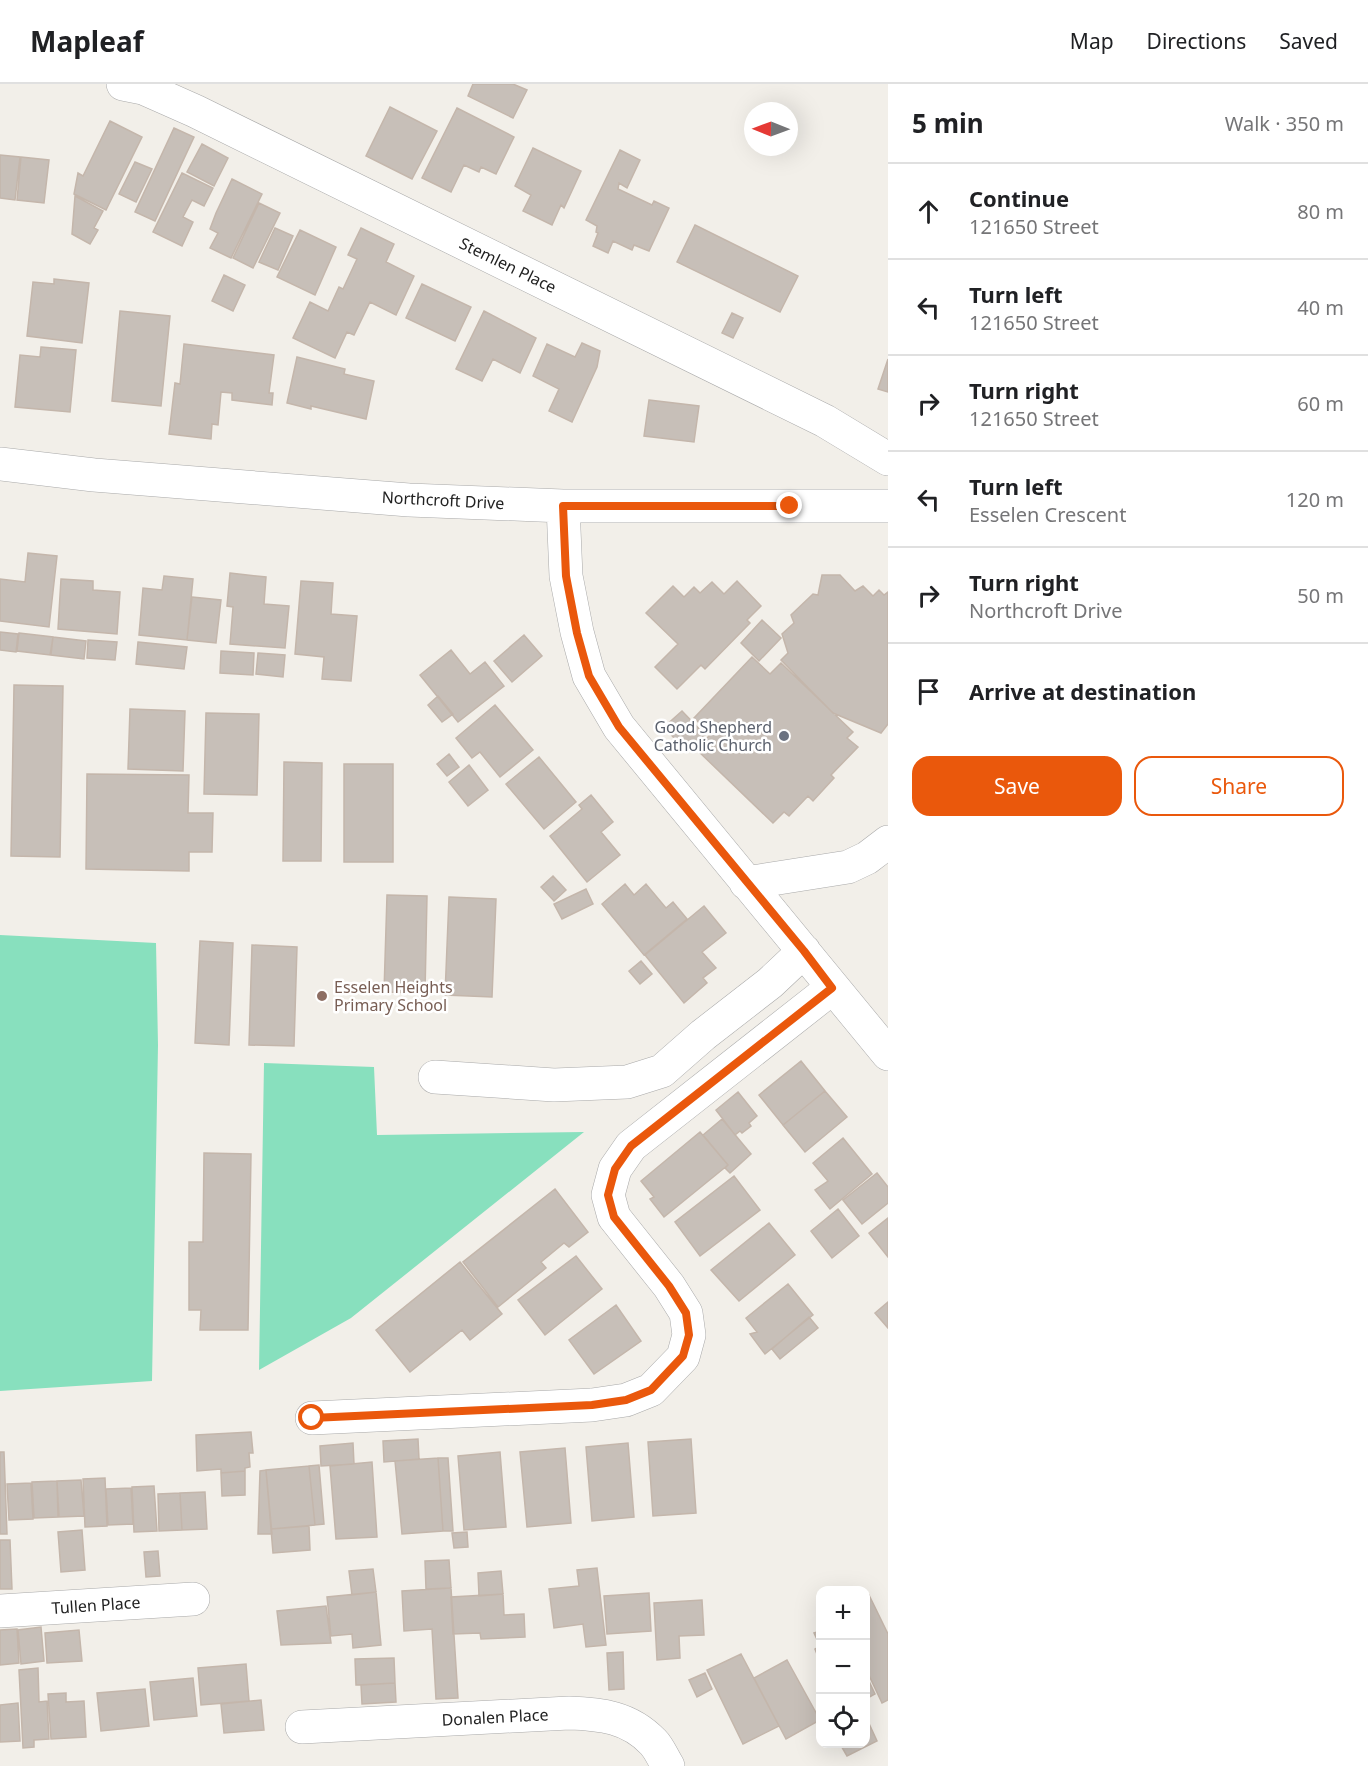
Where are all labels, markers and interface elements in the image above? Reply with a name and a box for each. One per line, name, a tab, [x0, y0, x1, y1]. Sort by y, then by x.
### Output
text: Mapleaf	[30, 22, 144, 60]
text: Map	[1070, 27, 1114, 55]
text: Directions	[1147, 27, 1246, 55]
text: Saved	[1279, 27, 1338, 55]
north arrow	[744, 102, 798, 156]
text: 5 min	[912, 105, 984, 141]
text: Walk · 350 m	[1225, 110, 1344, 137]
text: Continue	[969, 183, 1069, 213]
icon: ahead	[912, 195, 945, 228]
text: 80 m	[1297, 198, 1344, 225]
text: 121650 Street	[969, 213, 1099, 240]
street label: Stemlen Place	[456, 232, 560, 298]
text: Turn left	[969, 279, 1063, 309]
icon: left	[912, 291, 945, 324]
text: 40 m	[1297, 294, 1344, 321]
text: 121650 Street	[969, 309, 1099, 336]
text: Turn right	[969, 375, 1079, 405]
icon: right	[912, 387, 945, 420]
text: 60 m	[1297, 390, 1344, 417]
text: 121650 Street	[969, 405, 1099, 432]
text: Turn left	[969, 471, 1063, 501]
icon: left	[912, 483, 945, 516]
street label: Northcroft Drive	[381, 486, 505, 514]
text: 120 m	[1286, 486, 1344, 513]
route end	[776, 492, 802, 518]
text: Esselen Crescent	[969, 501, 1126, 528]
text: Turn right	[969, 567, 1079, 597]
icon: right	[912, 579, 945, 612]
text: 50 m	[1297, 582, 1344, 609]
text: Northcroft Drive	[969, 597, 1122, 624]
icon: arrive	[912, 675, 945, 708]
text: Arrive at destination	[969, 676, 1196, 706]
place label: Good Shepherd Catholic Church	[654, 716, 772, 756]
marker: Good Shepherd Catholic Church	[777, 729, 791, 743]
button: Save	[912, 756, 1122, 816]
button: Share	[1134, 756, 1344, 816]
place label: Esselen Heights Primary School	[334, 976, 453, 1016]
marker: Esselen Heights Primary School	[315, 989, 329, 1003]
route start	[298, 1404, 324, 1430]
map controls	[816, 1586, 870, 1748]
button: +	[816, 1586, 870, 1640]
street label: Tullen Place	[51, 1591, 141, 1619]
button: −	[816, 1640, 870, 1694]
button: locate	[816, 1694, 870, 1748]
street label: Donalen Place	[441, 1703, 549, 1731]

